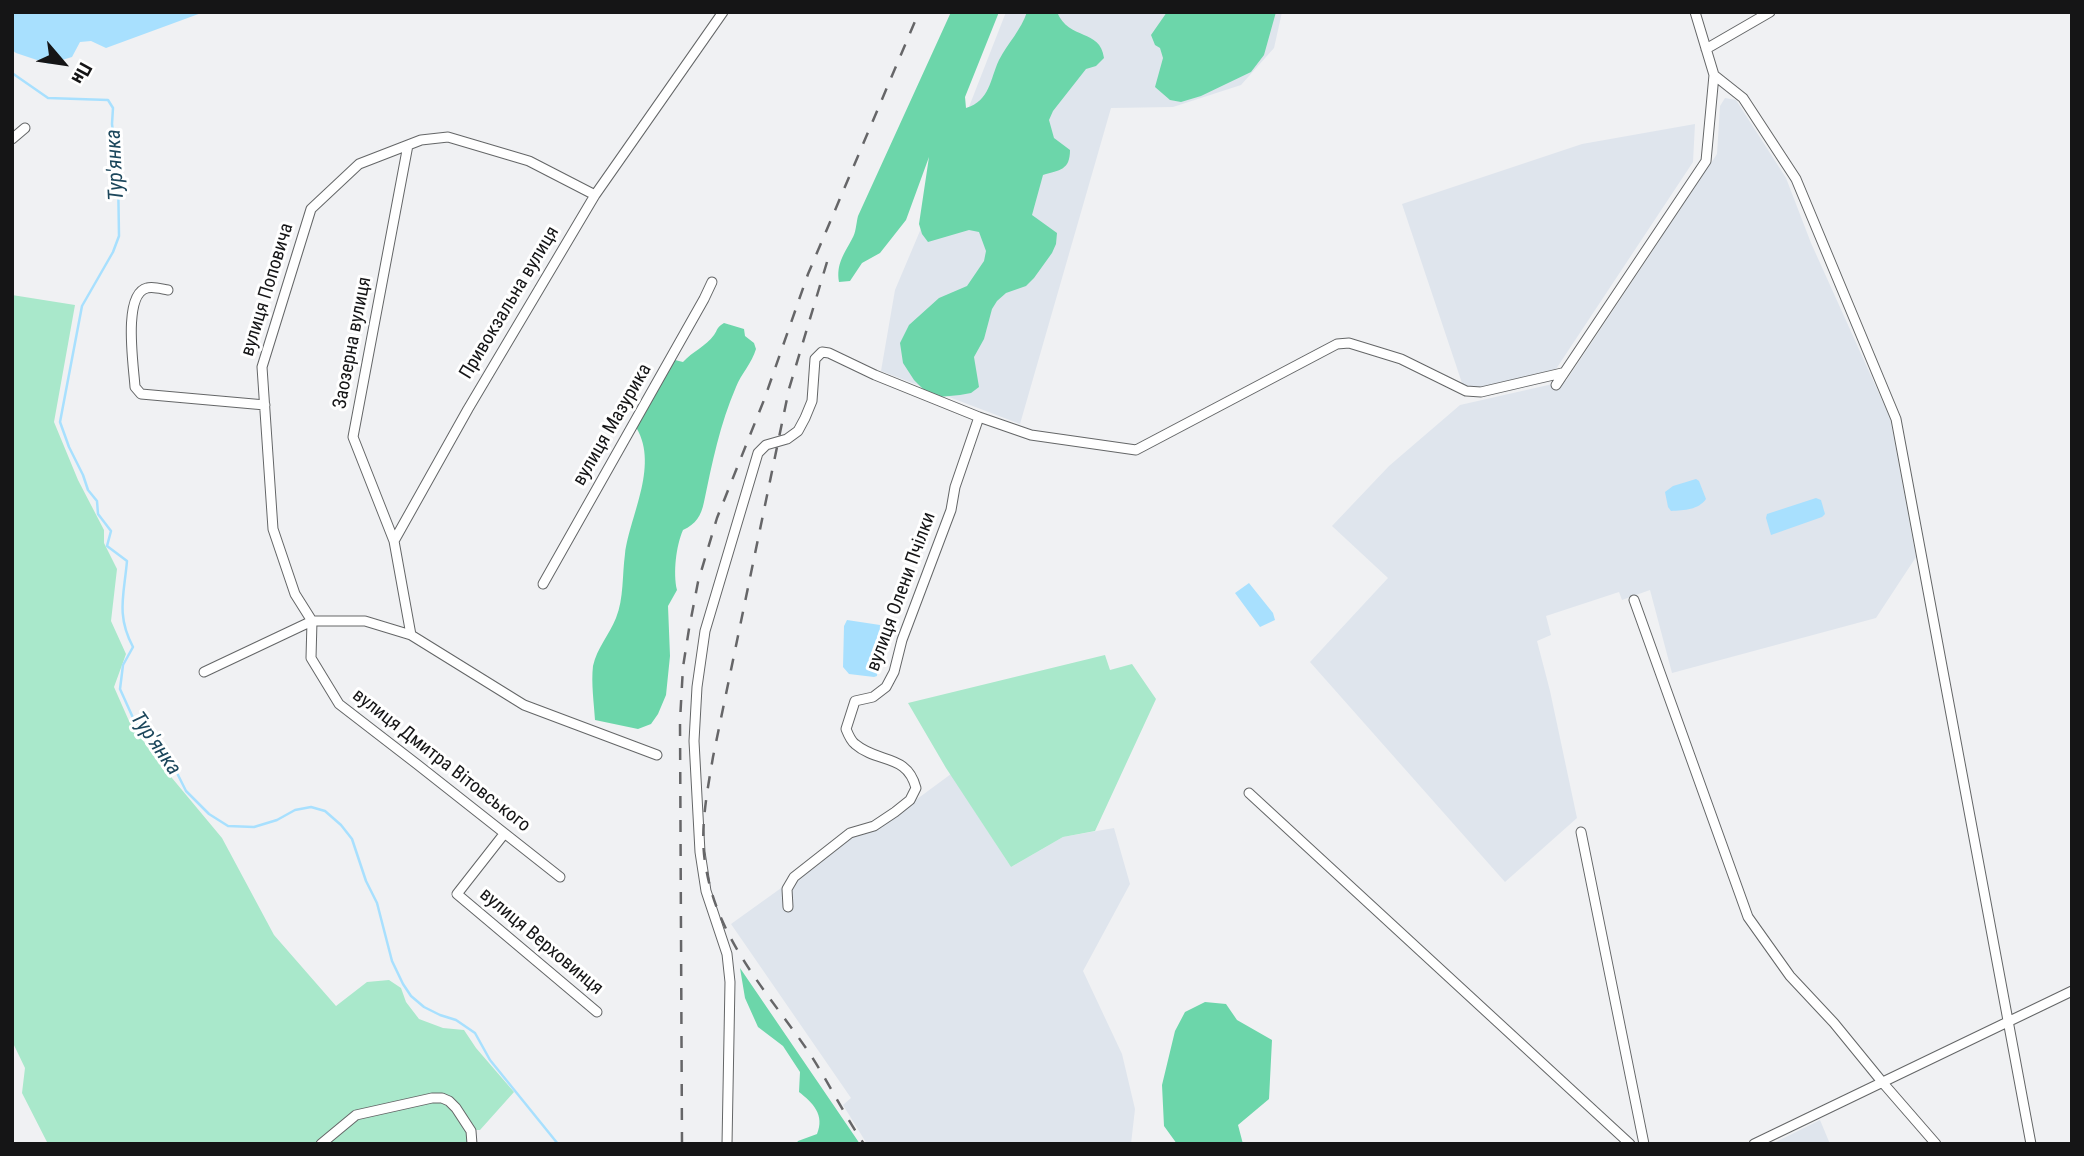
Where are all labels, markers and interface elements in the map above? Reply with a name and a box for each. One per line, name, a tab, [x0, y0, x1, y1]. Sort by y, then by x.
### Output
north arrow	[28, 28, 98, 98]
text: Пн	[67, 59, 97, 88]
water label: Тур'янка	[102, 129, 130, 201]
street label: вулиця Поповича	[237, 221, 299, 359]
street label: Привокзальна вулиця	[455, 222, 565, 384]
street label: Заозерна вулиця	[329, 275, 377, 411]
street label: вулиця Мазурика	[569, 360, 657, 490]
street label: вулиця Олени Пчілки	[863, 509, 941, 675]
street label: вулиця Дмитра Вітовського	[347, 684, 535, 838]
water label: Тур'янка	[124, 708, 186, 780]
street label: вулиця Верховинця	[475, 884, 607, 1000]

